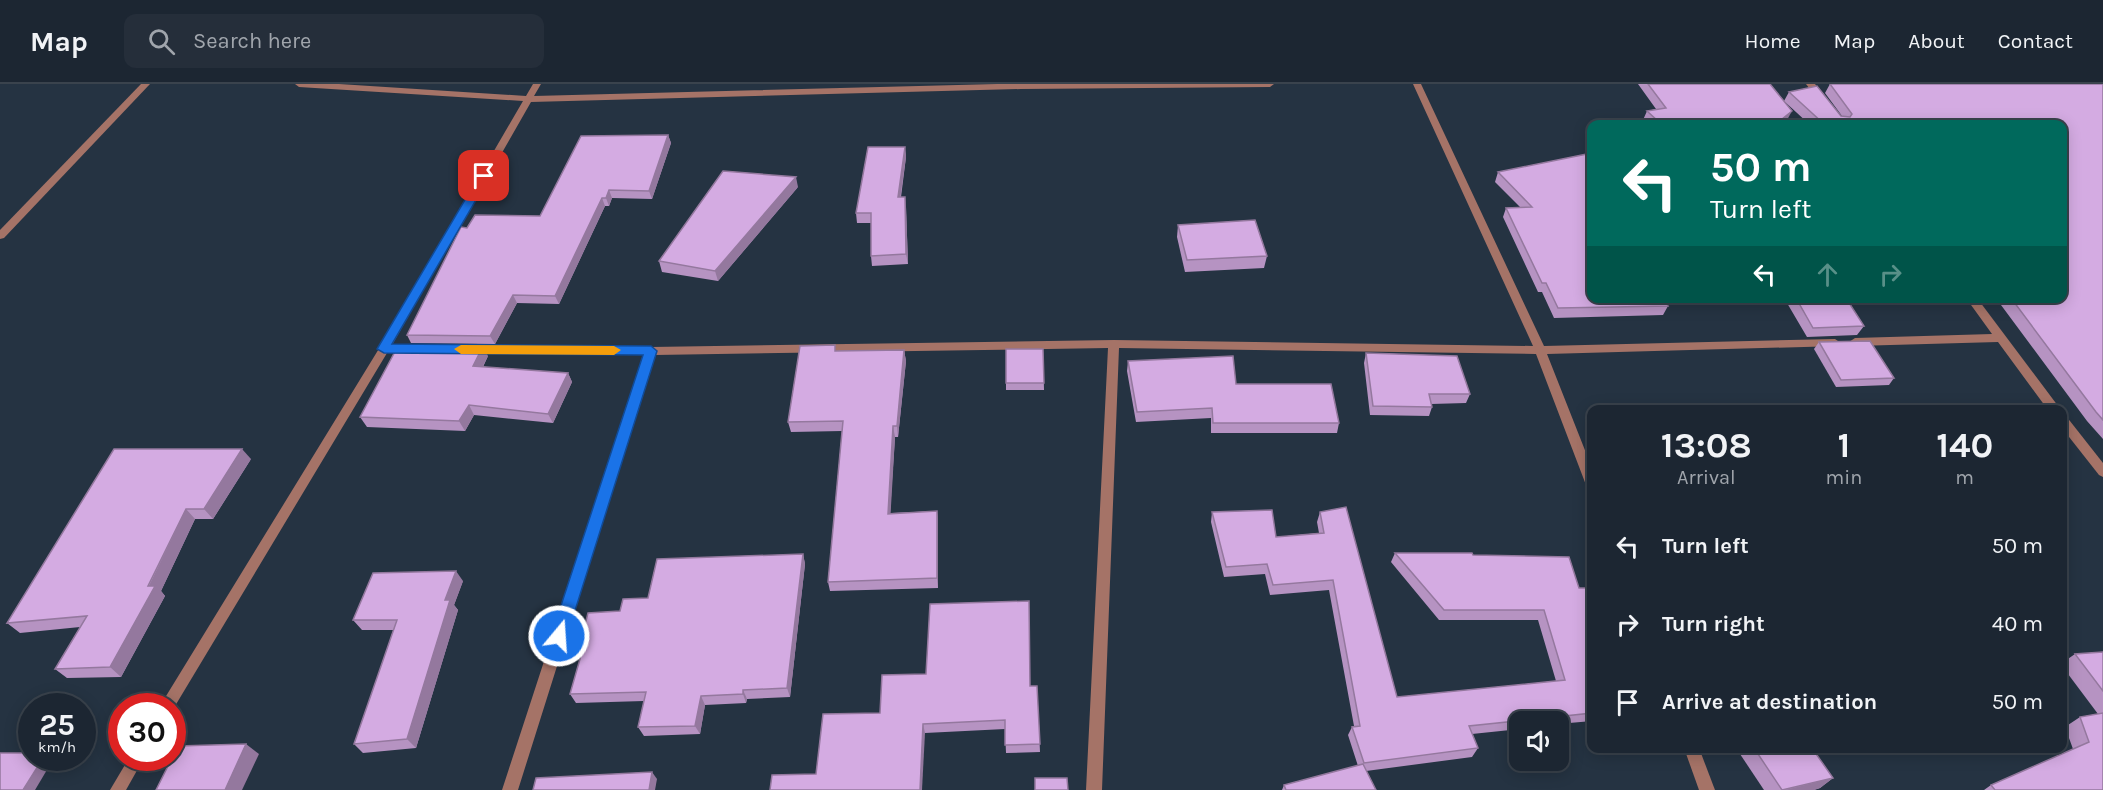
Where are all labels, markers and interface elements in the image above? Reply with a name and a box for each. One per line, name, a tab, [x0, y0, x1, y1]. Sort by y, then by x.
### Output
search box	[124, 14, 544, 68]
text: Map	[30, 25, 88, 58]
icon: search	[145, 25, 178, 58]
text: Search here	[193, 28, 311, 54]
text: Home	[1745, 29, 1801, 53]
text: Map	[1834, 29, 1875, 53]
text: About	[1908, 29, 1965, 53]
text: Contact	[1998, 29, 2073, 53]
text: 50 m	[1710, 142, 1812, 192]
icon: left	[1611, 144, 1689, 222]
pin	[458, 150, 509, 201]
icon: arrive	[467, 159, 500, 192]
text: Turn left	[1710, 193, 1811, 225]
icon: left	[1748, 258, 1781, 291]
icon: ahead	[1811, 258, 1844, 291]
icon: right	[1874, 258, 1907, 291]
text: 13:08	[1661, 424, 1752, 466]
text: 1	[1838, 424, 1850, 466]
text: 140	[1936, 424, 1993, 466]
text: Arrival	[1677, 466, 1736, 489]
text: min	[1826, 466, 1862, 489]
text: m	[1955, 466, 1974, 489]
icon: left	[1611, 530, 1644, 563]
text: Turn left	[1662, 533, 1749, 559]
text: 50 m	[1992, 533, 2043, 559]
position arrow	[527, 604, 591, 668]
icon: right	[1611, 608, 1644, 641]
text: Turn right	[1662, 611, 1765, 637]
text: 40 m	[1992, 611, 2043, 637]
icon: arrive	[1611, 686, 1644, 719]
text: Arrive at destination	[1662, 689, 1877, 715]
text: 50 m	[1992, 689, 2043, 715]
speed limit sign: 30	[108, 693, 186, 771]
text: 25	[39, 707, 75, 743]
map controls	[1509, 711, 1569, 771]
button: sound	[1509, 711, 1569, 771]
text: km/h	[38, 738, 76, 756]

